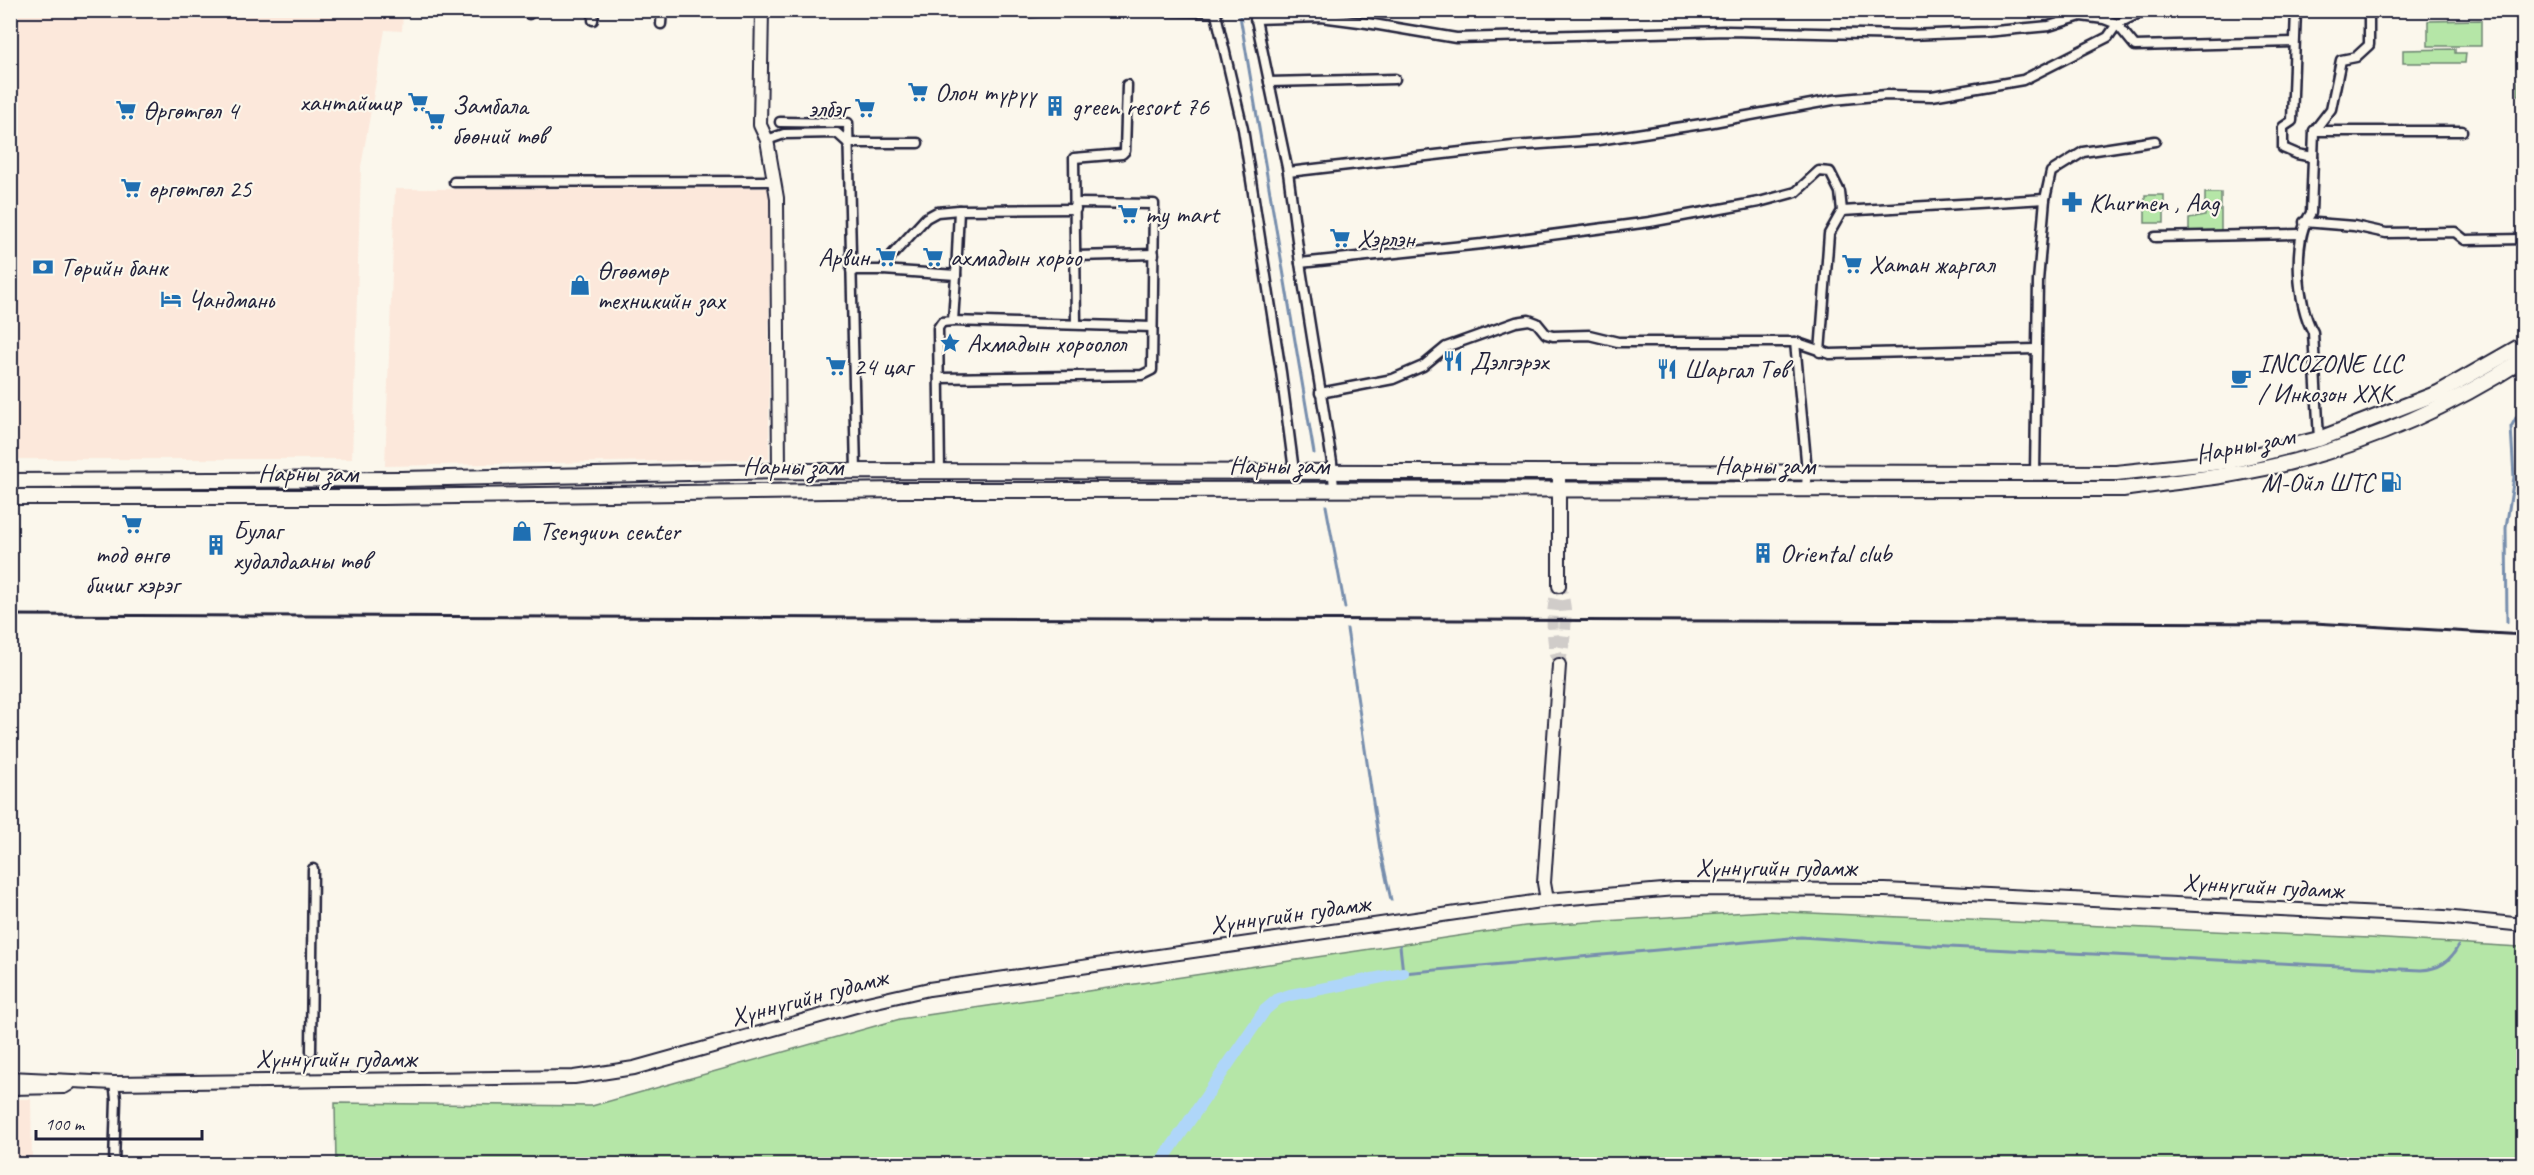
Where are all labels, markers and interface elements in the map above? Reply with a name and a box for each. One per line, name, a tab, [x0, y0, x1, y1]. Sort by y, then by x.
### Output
place label: Олон түрүү	[935, 76, 1038, 109]
supermarket icon: Олон түрүү	[906, 80, 930, 104]
place label: хантайшир	[300, 86, 403, 119]
place label: Замбала бөөний төв	[452, 89, 552, 152]
supermarket icon: хантайшир	[406, 90, 430, 114]
place label: green resort 76	[1072, 90, 1210, 123]
place label: элбэг	[808, 92, 852, 125]
place label: Өргөтгөл 4	[143, 94, 241, 127]
building icon: green resort 76	[1043, 94, 1067, 118]
supermarket icon: элбэг	[853, 96, 877, 120]
supermarket icon: Өргөтгөл 4	[114, 98, 138, 122]
supermarket icon: Замбала бөөний төв	[423, 108, 447, 132]
place label: өргөтгөл 25	[148, 172, 253, 205]
supermarket icon: өргөтгөл 25	[119, 176, 143, 200]
place label: Khurmen , Aag	[2089, 186, 2221, 219]
pharmacy icon: Khurmen , Aag	[2060, 190, 2084, 214]
place label: my mart	[1145, 198, 1221, 231]
supermarket icon: my mart	[1116, 202, 1140, 226]
place label: Хэрлэн	[1357, 222, 1416, 255]
supermarket icon: Хэрлэн	[1328, 226, 1352, 250]
place label: Арвин	[818, 241, 871, 274]
place label: ахмадын хороо	[950, 241, 1083, 274]
supermarket icon: Арвин	[874, 245, 898, 269]
supermarket icon: ахмадын хороо	[921, 245, 945, 269]
place label: Хатан жаргал	[1869, 248, 1997, 281]
place label: Төрийн банк	[60, 251, 169, 284]
supermarket icon: Хатан жаргал	[1840, 252, 1864, 276]
place label: Өгөөмөр техникийн зах	[597, 254, 727, 317]
bank icon: Төрийн банк	[31, 255, 55, 279]
shop icon: Өгөөмөр техникийн зах	[568, 273, 592, 297]
place label: Чандмань	[188, 283, 276, 316]
hotel icon: Чандмань	[159, 287, 183, 311]
place label: Ахмадын хороолол	[967, 327, 1128, 360]
place icon: Ахмадын хороолол	[938, 331, 962, 355]
place label: Дэлгэрэх	[1470, 345, 1550, 378]
place label: INCOZONE LLC / Инкозон ХХК	[2258, 347, 2406, 410]
restaurant icon: Дэлгэрэх	[1441, 349, 1465, 373]
place label: 24 цаг	[853, 350, 916, 383]
place label: Шаргал Төв	[1684, 353, 1794, 386]
supermarket icon: 24 цаг	[824, 354, 848, 378]
restaurant icon: Шаргал Төв	[1655, 357, 1679, 381]
cafe icon: INCOZONE LLC / Инкозон ХХК	[2229, 366, 2253, 390]
street label: Нарны зам	[2193, 419, 2299, 472]
street label: Нарны зам	[1229, 449, 1331, 483]
street label: Нарны зам	[1715, 449, 1817, 483]
street label: Нарны зам	[743, 450, 845, 484]
street label: Нарны зам	[258, 457, 360, 491]
place label: M-Ойл ШТС	[2261, 466, 2377, 499]
fuel station icon: M-Ойл ШТС	[2379, 470, 2403, 494]
supermarket icon: тод өнгө бичиг хэрэг	[120, 512, 144, 536]
place label: Булаг худалдааны төв	[233, 514, 376, 577]
place label: Tsenguun center	[539, 515, 682, 548]
shop icon: Tsenguun center	[510, 519, 534, 543]
building icon: Булаг худалдааны төв	[204, 533, 228, 557]
place label: Oriental club	[1780, 537, 1893, 570]
place label: тод өнгө бичиг хэрэг	[85, 538, 183, 601]
building icon: Oriental club	[1751, 541, 1775, 565]
street label: Хүннүгийн гудамж	[1696, 851, 1859, 884]
street label: Хүннүгийн гудамж	[2182, 865, 2347, 907]
street label: Хүннүгийн гудамж	[1208, 886, 1375, 942]
street label: Хүннүгийн гудамж	[727, 960, 894, 1034]
street label: Хүннүгийн гудамж	[256, 1042, 419, 1075]
scale bar	[36, 1103, 202, 1141]
text: 100 m	[45, 1113, 86, 1135]

